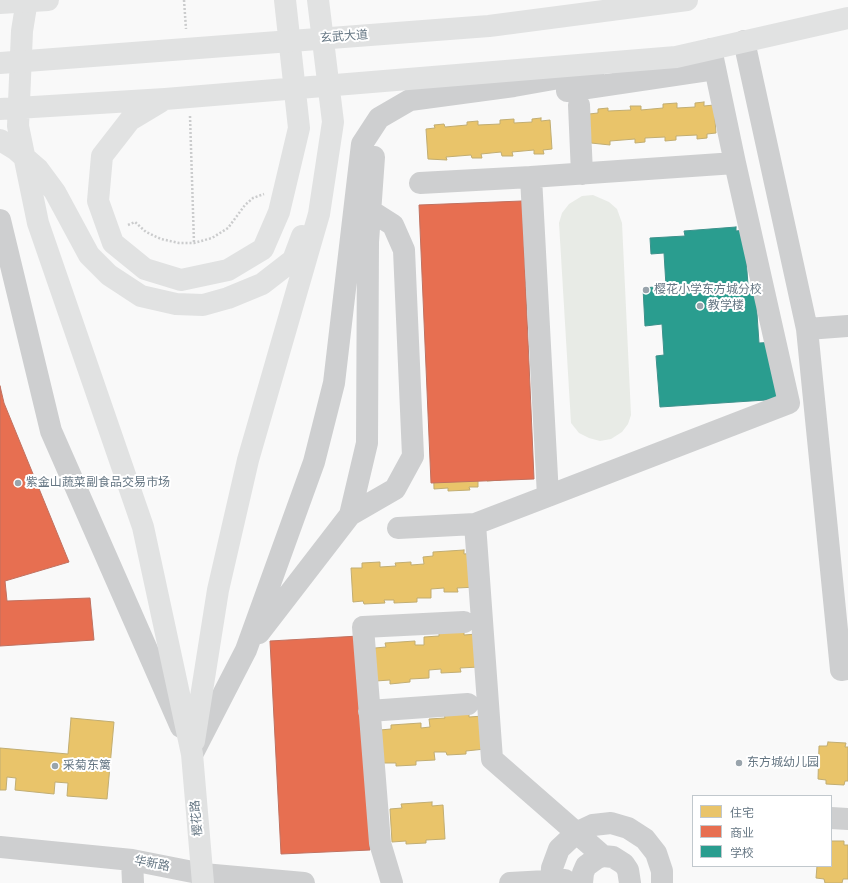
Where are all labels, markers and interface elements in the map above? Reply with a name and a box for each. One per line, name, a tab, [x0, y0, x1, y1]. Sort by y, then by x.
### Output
street label: 玄武大道	[320, 28, 368, 46]
place label: 樱花小学东方城分校	[654, 283, 762, 297]
marker: 樱花小学东方城分校	[641, 285, 651, 295]
place label: 教学楼	[708, 299, 744, 313]
marker: 教学楼	[695, 301, 705, 311]
place label: 紫金山蔬菜副食品交易市场	[26, 476, 170, 490]
marker: 紫金山蔬菜副食品交易市场	[13, 478, 23, 488]
place label: 东方城幼儿园	[747, 756, 819, 770]
marker: 东方城幼儿园	[734, 758, 744, 768]
place label: 采菊东篱	[63, 759, 111, 773]
marker: 采菊东篱	[50, 761, 60, 771]
legend	[692, 795, 832, 867]
street label: 樱花路	[188, 799, 206, 837]
text: 住宅	[730, 806, 754, 820]
text: 商业	[730, 826, 754, 840]
text: 学校	[730, 846, 754, 860]
street label: 华新路	[133, 853, 171, 875]

